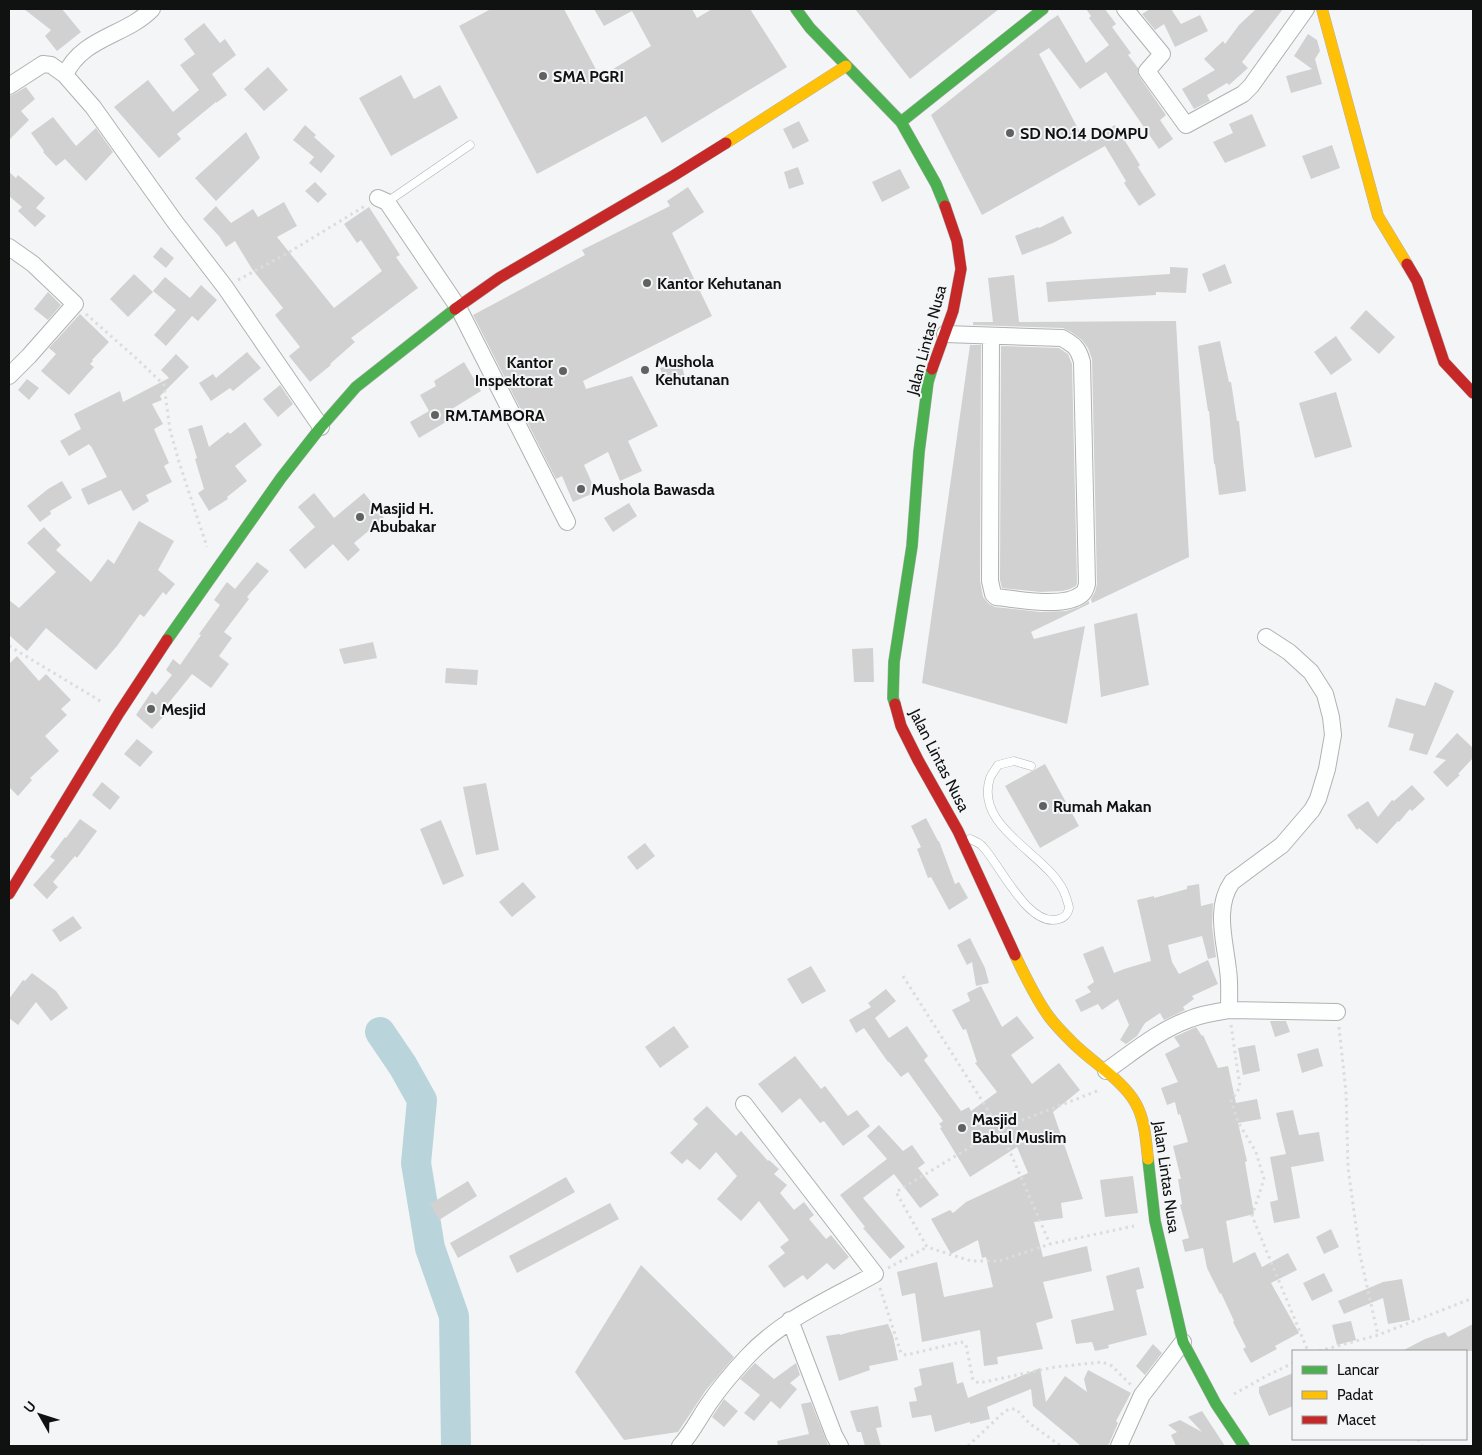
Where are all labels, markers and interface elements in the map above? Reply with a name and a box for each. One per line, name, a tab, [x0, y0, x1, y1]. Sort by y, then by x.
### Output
place label: SMA PGRI	[553, 67, 624, 86]
marker: SMA PGRI	[537, 70, 549, 82]
place label: SD NO.14 DOMPU	[1020, 124, 1148, 143]
marker: SD NO.14 DOMPU	[1004, 127, 1016, 139]
place label: Kantor Kehutanan	[657, 274, 782, 293]
marker: Kantor Kehutanan	[641, 277, 653, 289]
street label: Jalan Lintas Nusa	[902, 283, 950, 398]
place label: Mushola Kehutanan	[655, 352, 729, 389]
place label: Kantor Inspektorat	[475, 353, 554, 390]
marker: Mushola Kehutanan	[639, 364, 651, 376]
marker: Kantor Inspektorat	[557, 365, 569, 377]
place label: RM.TAMBORA	[445, 406, 545, 425]
marker: RM.TAMBORA	[429, 409, 441, 421]
place label: Mushola Bawasda	[591, 480, 715, 499]
marker: Mushola Bawasda	[575, 483, 587, 495]
place label: Masjid H. Abubakar	[370, 499, 437, 536]
marker: Masjid H. Abubakar	[354, 511, 366, 523]
place label: Mesjid	[161, 700, 206, 719]
marker: Mesjid	[145, 703, 157, 715]
street label: Jalan Lintas Nusa	[905, 705, 974, 815]
place label: Rumah Makan	[1053, 797, 1152, 816]
marker: Rumah Makan	[1037, 800, 1049, 812]
place label: Masjid Babul Muslim	[972, 1110, 1067, 1147]
street label: Jalan Lintas Nusa	[1149, 1119, 1184, 1235]
marker: Masjid Babul Muslim	[956, 1122, 968, 1134]
legend	[1292, 1350, 1467, 1440]
text: Lancar	[1337, 1361, 1379, 1379]
text: Padat	[1337, 1386, 1373, 1404]
north arrow	[15, 1390, 65, 1440]
text: U	[20, 1397, 40, 1416]
text: Macet	[1337, 1411, 1376, 1429]

